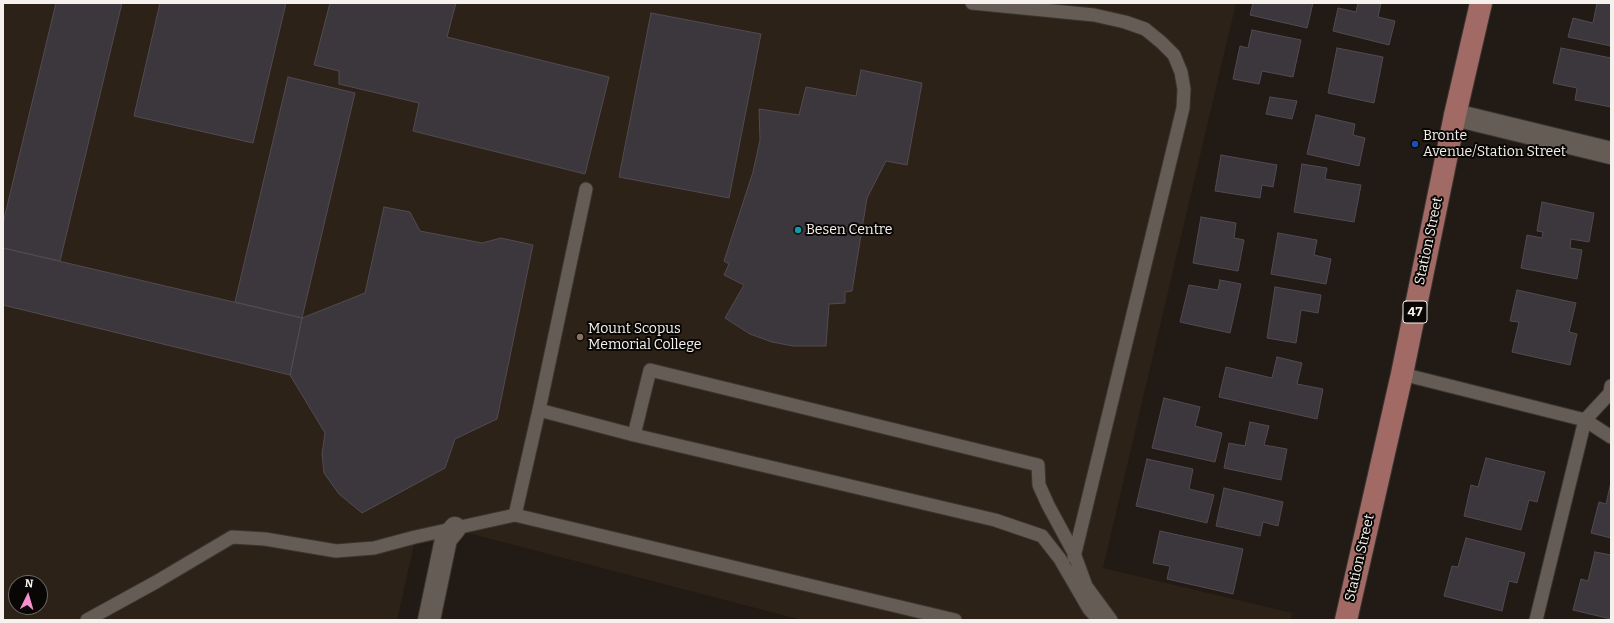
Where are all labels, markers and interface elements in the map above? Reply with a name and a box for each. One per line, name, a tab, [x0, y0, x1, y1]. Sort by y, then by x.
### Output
place label: Bronte Avenue/Station Street	[1423, 128, 1566, 160]
marker: Bronte Avenue/Station Street	[1410, 139, 1420, 149]
street label: Station Street	[1412, 196, 1446, 286]
place label: Besen Centre	[806, 222, 892, 238]
marker: Besen Centre	[793, 225, 803, 235]
road number: 47	[1403, 301, 1427, 323]
place label: Mount Scopus Memorial College	[588, 321, 701, 354]
marker: Mount Scopus Memorial College	[575, 332, 585, 342]
street label: Station Street	[1342, 513, 1378, 603]
north arrow	[8, 575, 48, 615]
text: N	[24, 577, 34, 590]

